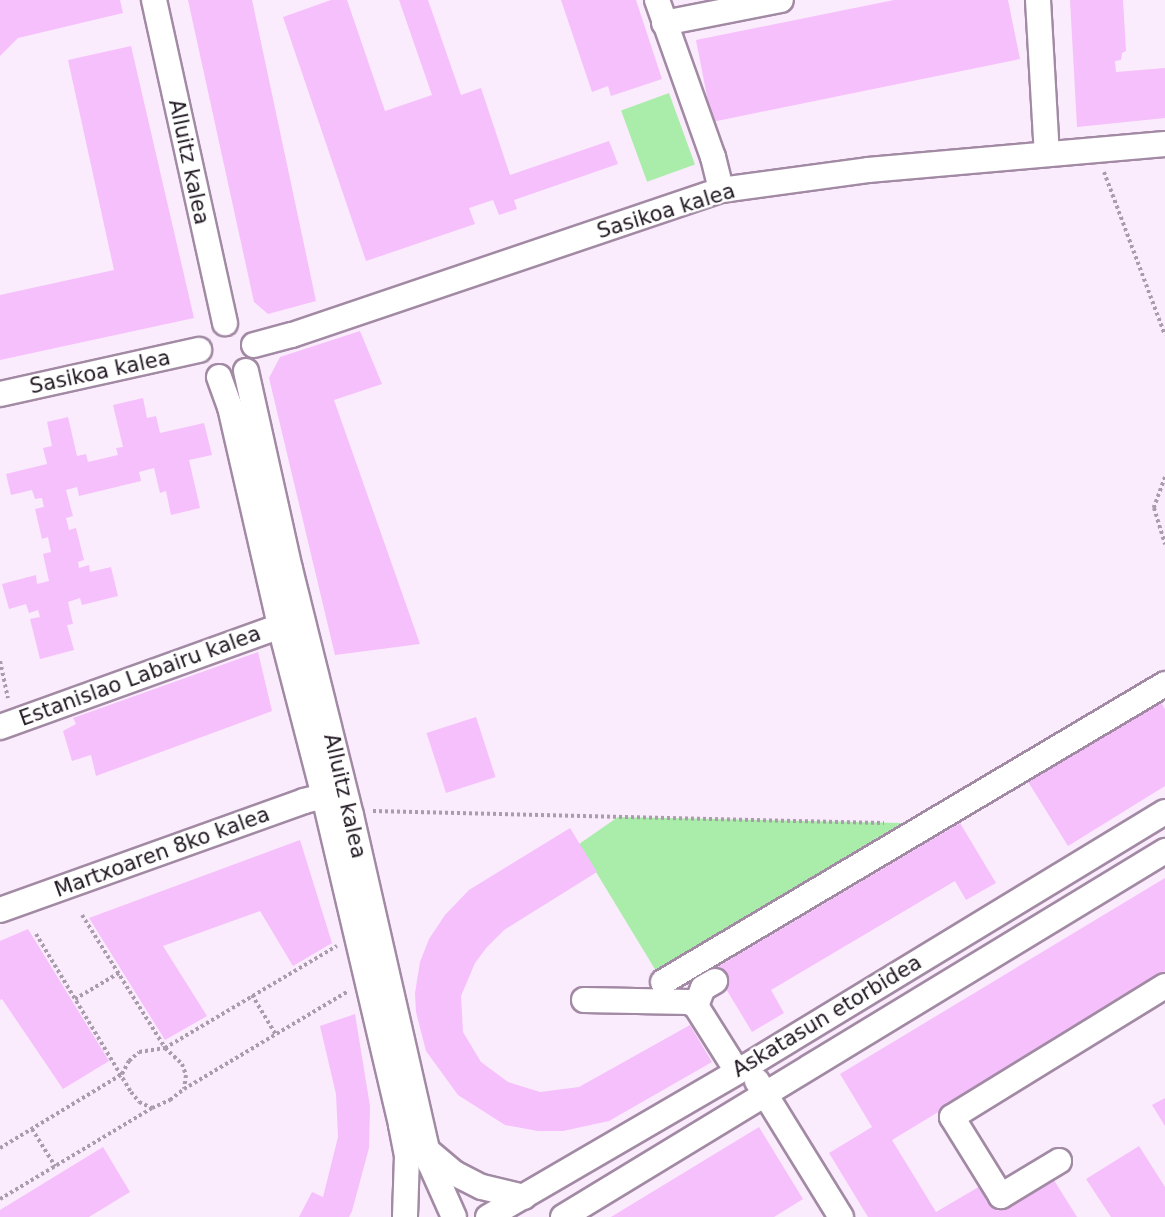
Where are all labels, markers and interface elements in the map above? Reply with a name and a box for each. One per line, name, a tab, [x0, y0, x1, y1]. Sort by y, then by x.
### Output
street label: Alluitz kalea	[163, 97, 215, 227]
street label: Sasikoa kalea	[594, 178, 738, 244]
street label: Sasikoa kalea	[27, 345, 173, 399]
street label: Estanislao Labairu kalea	[16, 621, 264, 731]
street label: Alluitz kalea	[318, 731, 372, 861]
street label: Martxoaren 8ko kalea	[51, 801, 273, 903]
street label: Askatasun etorbidea	[728, 950, 926, 1082]

